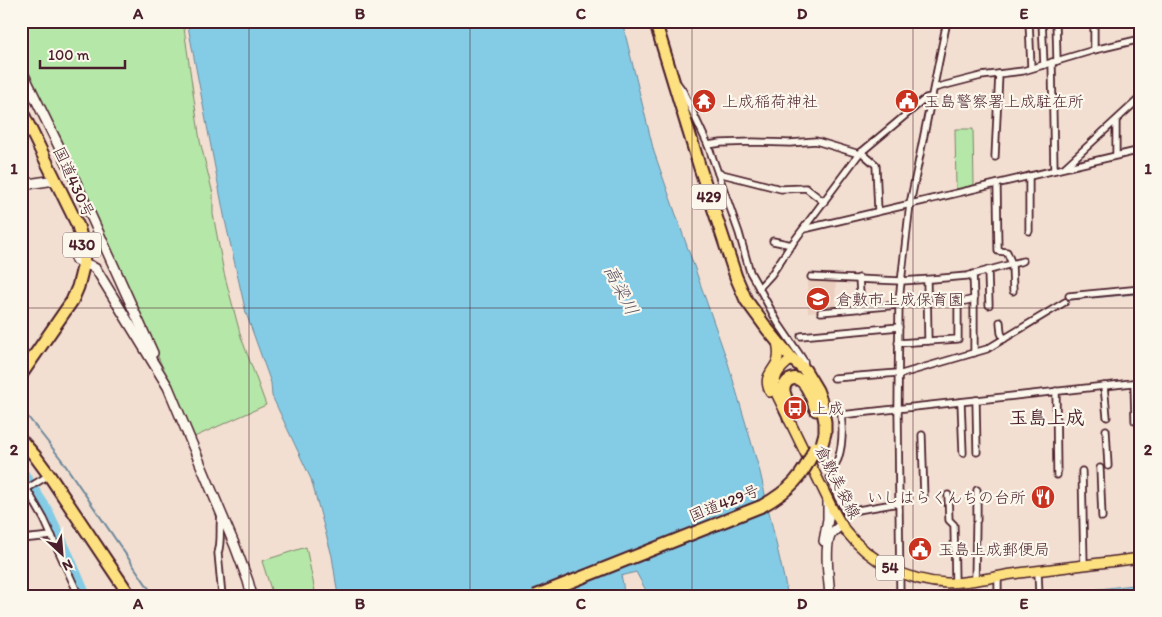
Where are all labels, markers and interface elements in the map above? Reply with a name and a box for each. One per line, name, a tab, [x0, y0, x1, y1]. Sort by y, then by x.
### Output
text: A	[132, 4, 144, 23]
text: B	[355, 4, 366, 23]
text: C	[576, 4, 587, 23]
text: D	[797, 4, 808, 23]
text: E	[1020, 4, 1029, 23]
scale bar	[40, 38, 125, 70]
text: 100 m	[48, 46, 90, 64]
temple icon: 上成稲荷神社	[691, 88, 717, 114]
public building icon: 玉島警察署上成駐在所	[894, 88, 920, 114]
place label: 上成稲荷神社	[722, 92, 818, 111]
place label: 玉島警察署上成駐在所	[924, 92, 1084, 111]
street label: 国道430号	[49, 143, 99, 221]
text: 1	[10, 159, 18, 178]
text: 1	[1144, 159, 1152, 178]
road number: 429	[692, 184, 726, 210]
road number: 430	[63, 232, 101, 258]
water label: 高梁川	[599, 261, 643, 319]
school or university icon: 倉敷市上成保育園	[805, 286, 831, 312]
place label: 倉敷市上成保育園	[836, 290, 964, 309]
bus stop icon: 上成	[782, 395, 808, 421]
place label: 上成	[812, 399, 844, 418]
district label: 玉島上成	[1009, 406, 1085, 429]
text: 2	[10, 440, 19, 459]
text: 2	[1144, 440, 1153, 459]
street label: 倉敷美袋線	[811, 442, 865, 522]
street label: 国道429号	[686, 480, 762, 526]
restaurant icon: いしはらくんちの台所	[1030, 484, 1056, 510]
place label: いしはらくんちの台所	[867, 488, 1026, 507]
north arrow	[38, 530, 88, 580]
public building icon: 玉島上成郵便局	[907, 536, 933, 562]
place label: 玉島上成郵便局	[938, 540, 1050, 559]
text: N	[60, 556, 75, 575]
road number: 54	[876, 556, 904, 580]
text: A	[132, 594, 144, 613]
text: B	[355, 594, 366, 613]
text: C	[576, 594, 587, 613]
text: D	[797, 594, 808, 613]
text: E	[1020, 594, 1029, 613]

